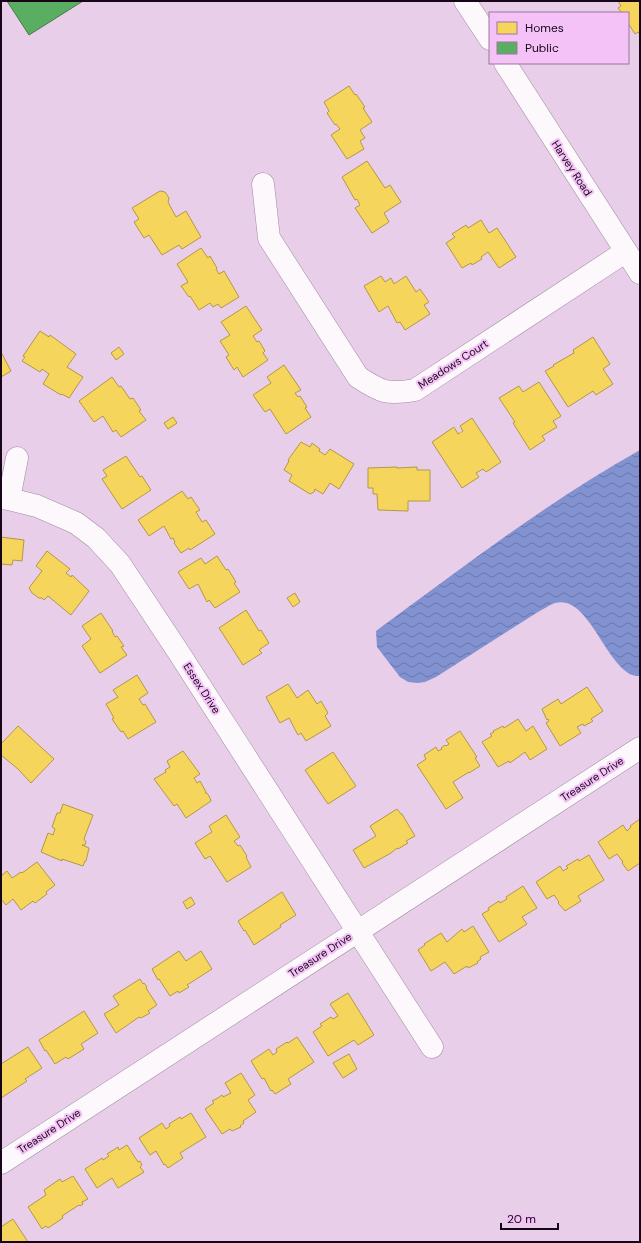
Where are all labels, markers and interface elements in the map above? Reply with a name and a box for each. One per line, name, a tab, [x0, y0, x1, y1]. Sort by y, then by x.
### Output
legend	[489, 12, 629, 64]
text: Homes	[525, 20, 564, 36]
text: Public	[525, 40, 559, 56]
street label: Harvey Road	[549, 137, 595, 199]
street label: Meadows Court	[415, 336, 491, 392]
street label: Essex Drive	[180, 660, 224, 716]
street label: Treasure Drive	[558, 753, 626, 805]
street label: Treasure Drive	[286, 929, 354, 981]
street label: Treasure Drive	[15, 1105, 83, 1157]
scale bar	[501, 1205, 558, 1231]
text: 20 m	[507, 1211, 536, 1227]

